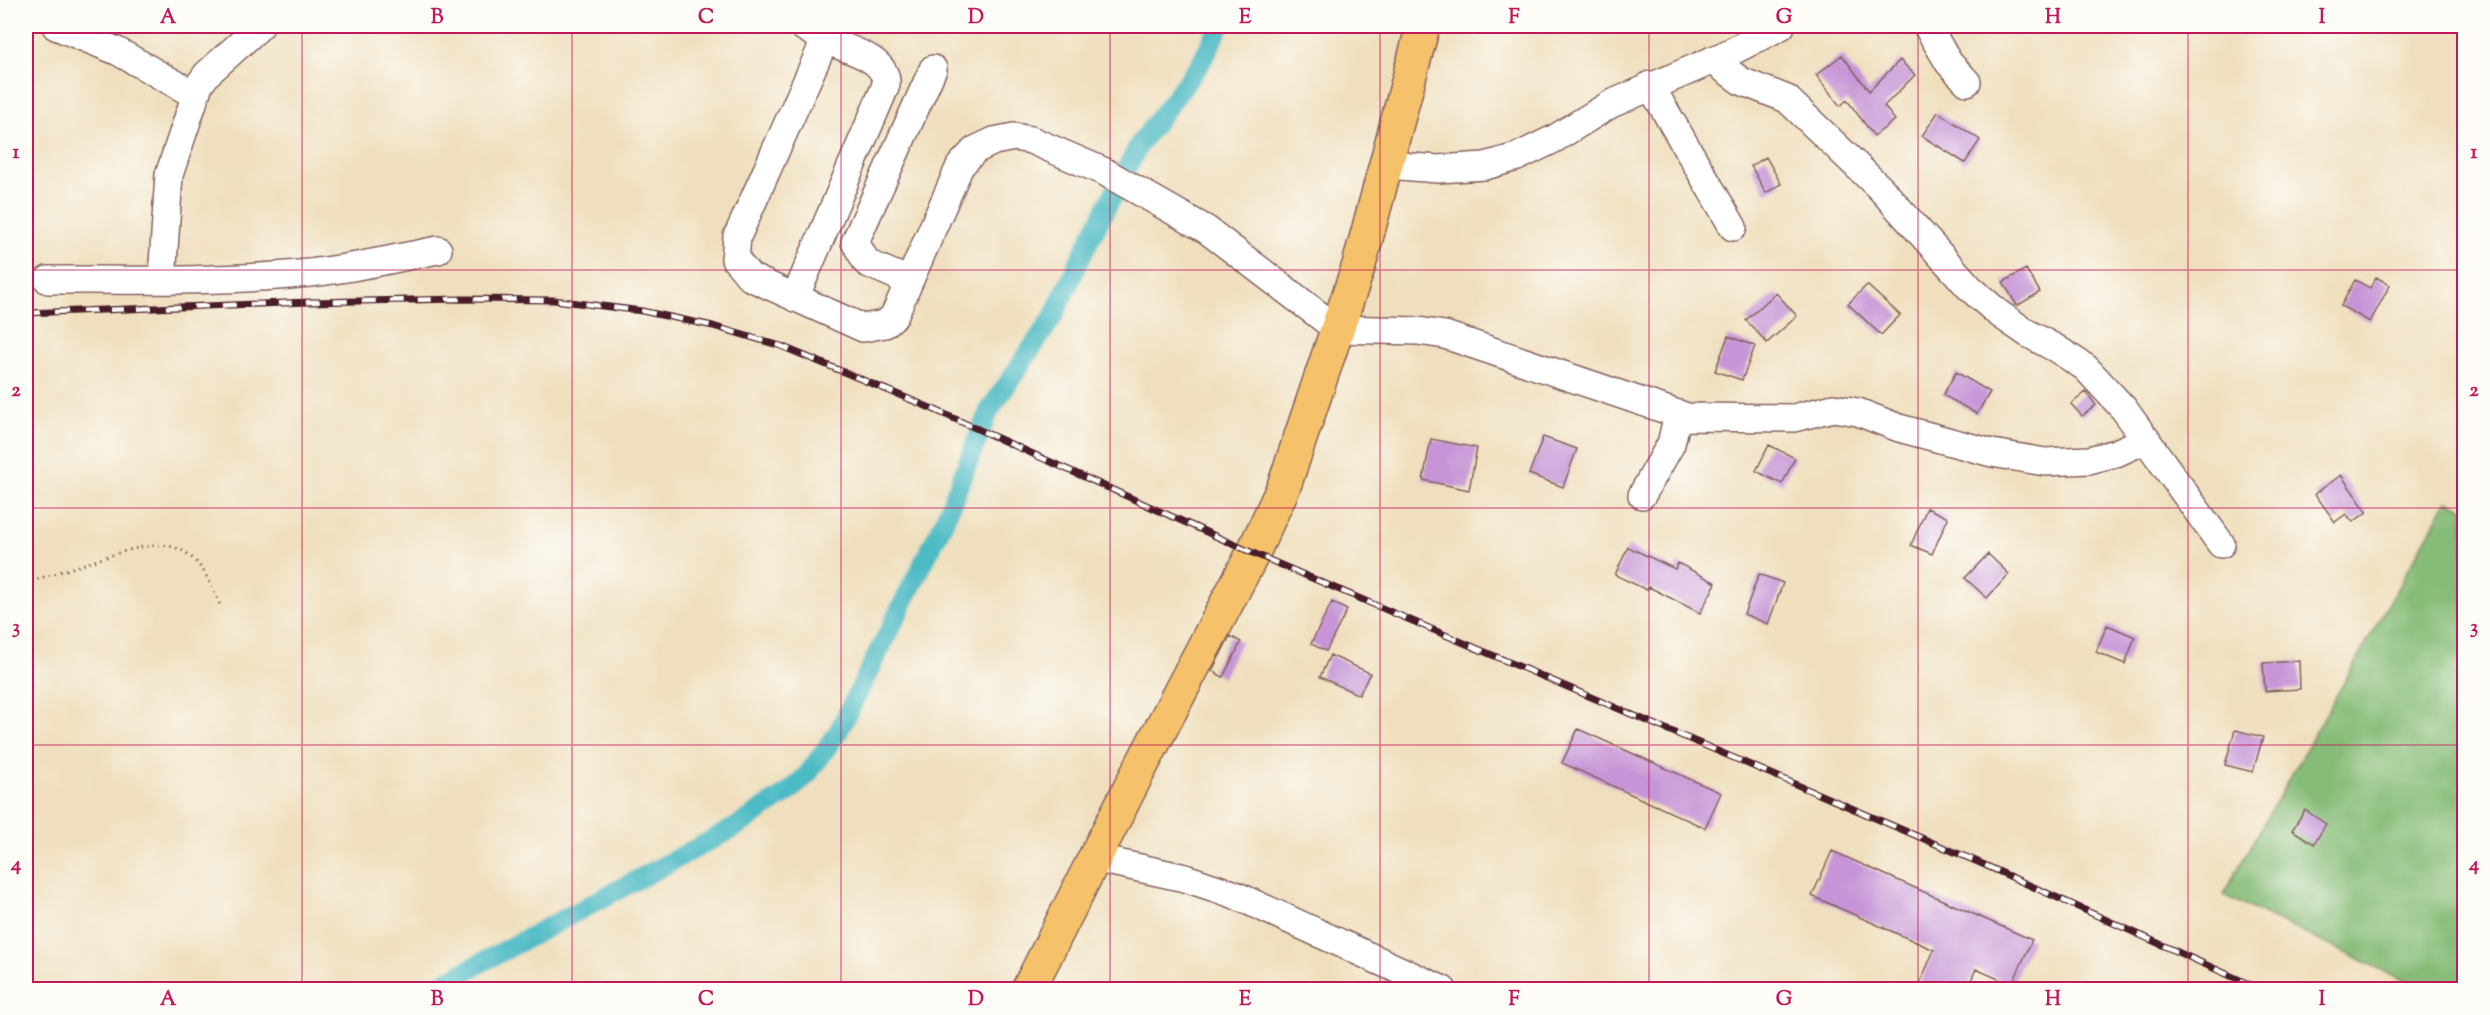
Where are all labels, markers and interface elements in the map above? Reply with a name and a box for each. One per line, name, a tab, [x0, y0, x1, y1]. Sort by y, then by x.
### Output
text: A	[160, 4, 177, 33]
text: B	[431, 4, 444, 33]
text: C	[698, 4, 714, 33]
text: D	[968, 4, 984, 33]
text: E	[1239, 4, 1252, 33]
text: F	[1508, 4, 1520, 33]
text: G	[1776, 4, 1793, 33]
text: H	[2045, 4, 2061, 33]
text: I	[2319, 4, 2326, 33]
text: 1	[13, 139, 20, 168]
text: 1	[2471, 139, 2478, 168]
text: 2	[11, 377, 21, 406]
text: 2	[2469, 377, 2479, 406]
text: 3	[12, 614, 20, 643]
text: 3	[2470, 614, 2478, 643]
text: 4	[10, 851, 21, 880]
text: 4	[2468, 851, 2479, 880]
text: A	[160, 986, 177, 1015]
text: B	[431, 986, 444, 1015]
text: C	[698, 986, 714, 1015]
text: D	[968, 986, 984, 1015]
text: E	[1239, 986, 1252, 1015]
text: F	[1508, 986, 1520, 1015]
text: G	[1776, 986, 1793, 1015]
text: H	[2045, 986, 2061, 1015]
text: I	[2319, 986, 2326, 1015]

